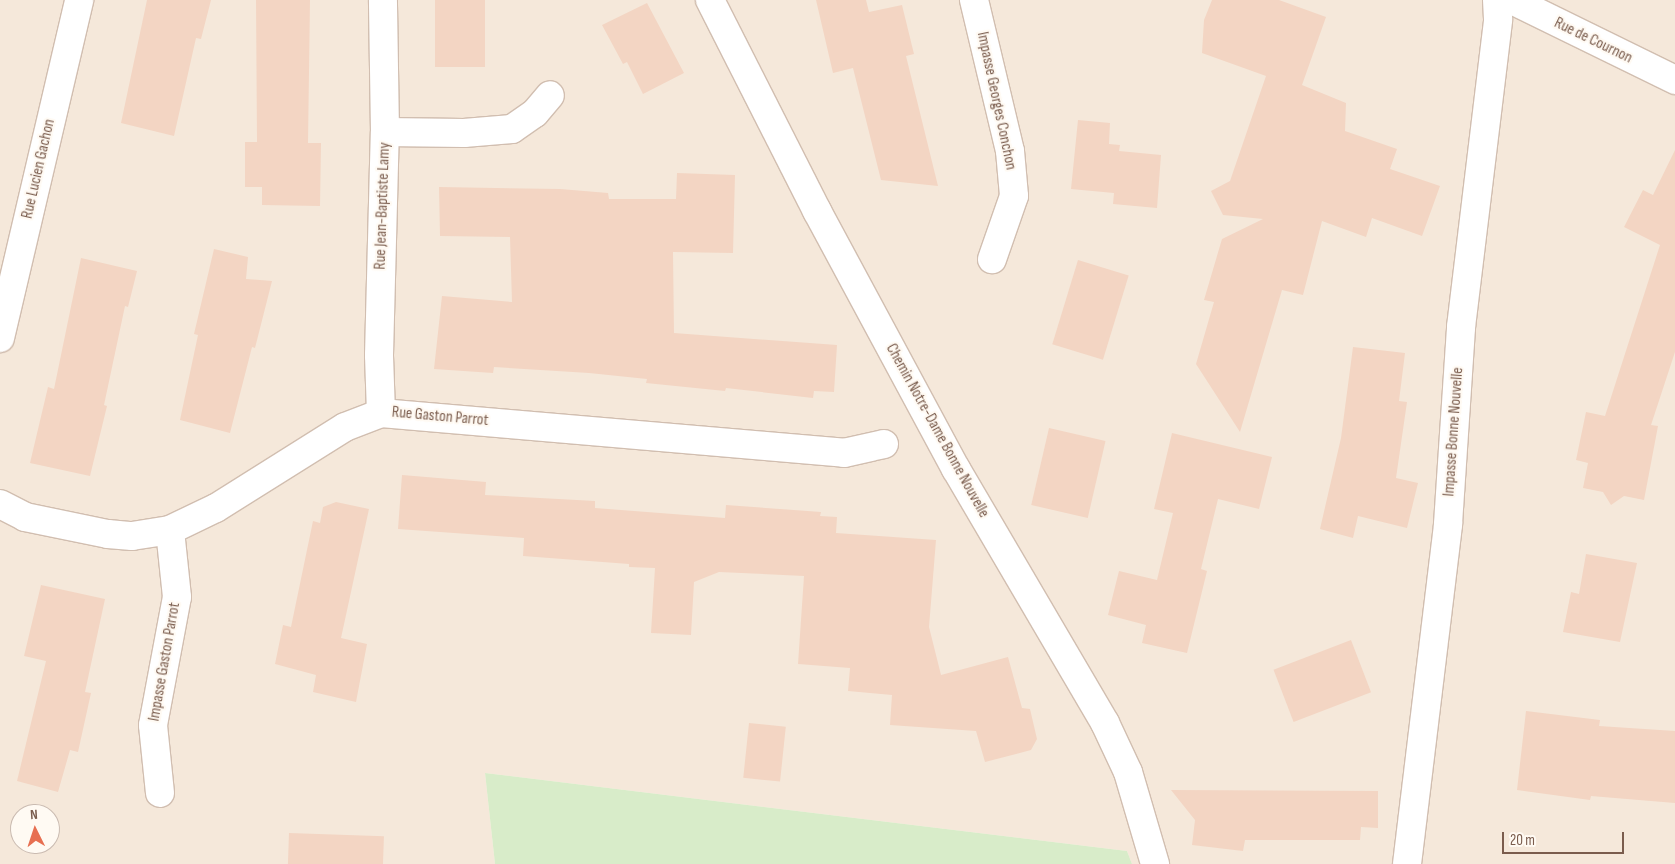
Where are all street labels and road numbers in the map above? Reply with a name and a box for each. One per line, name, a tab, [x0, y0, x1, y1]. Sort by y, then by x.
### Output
street label: Rue de Cournon	[1551, 14, 1635, 68]
street label: Impasse Georges Conchon	[972, 30, 1020, 172]
street label: Rue Lucien Gachon	[18, 117, 60, 221]
street label: Rue Jean-Baptiste Lamy	[371, 142, 395, 270]
street label: Chemin Notre-Dame Bonne Nouvelle	[881, 341, 993, 521]
street label: Impasse Bonne Nouvelle	[1440, 367, 1468, 497]
street label: Rue Gaston Parrot	[391, 403, 489, 431]
street label: Impasse Gaston Parrot	[145, 601, 185, 723]

